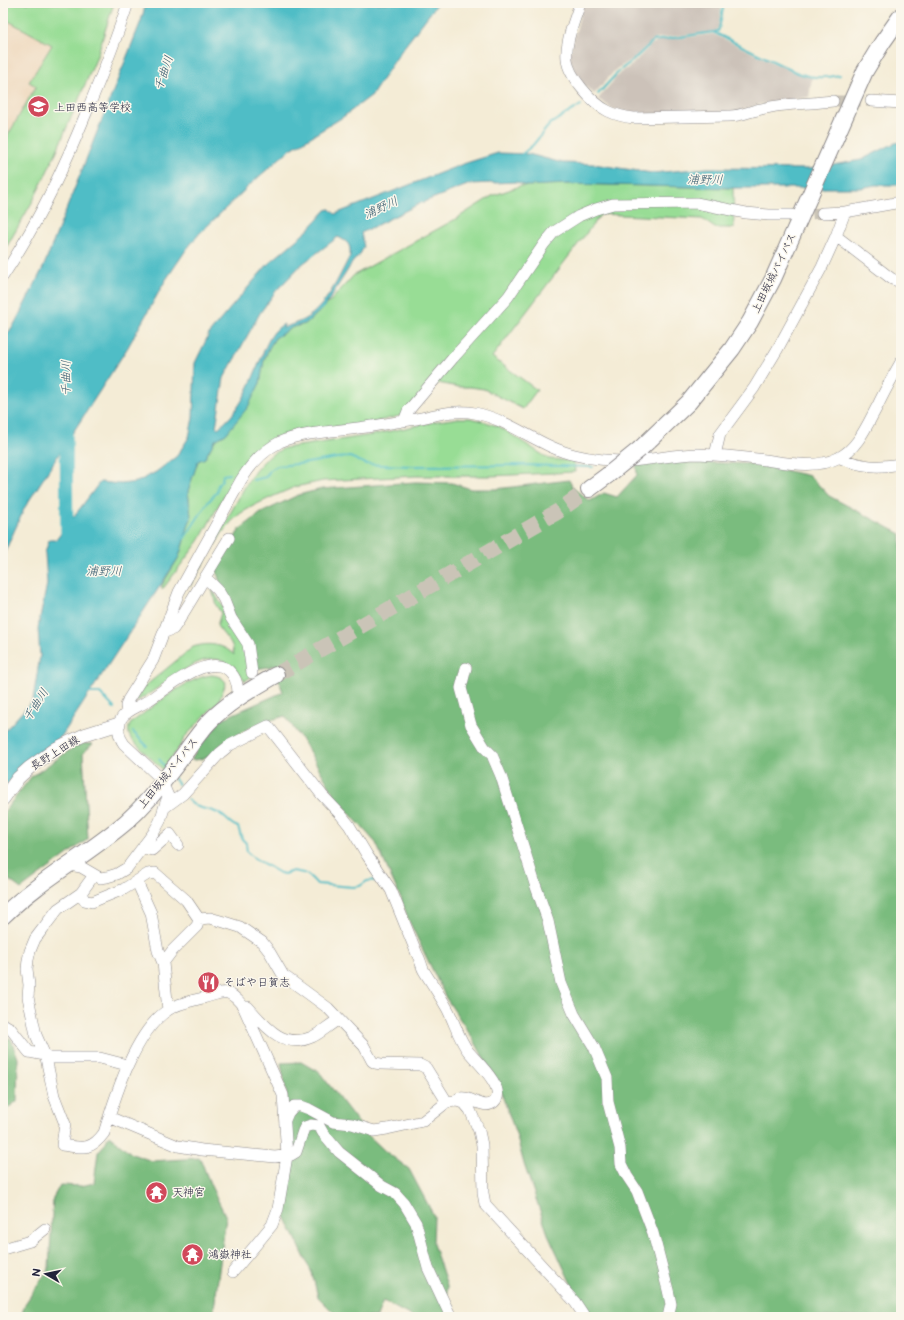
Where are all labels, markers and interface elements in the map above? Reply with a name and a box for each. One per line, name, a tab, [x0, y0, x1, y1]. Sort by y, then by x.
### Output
water label: 千曲川	[151, 54, 177, 92]
school or university icon: 上田西高等学校	[26, 94, 52, 120]
place label: 上田西高等学校	[54, 101, 131, 114]
water label: 浦野川	[687, 172, 723, 188]
water label: 浦野川	[362, 194, 400, 222]
street label: 上田坂城バイパス	[749, 231, 799, 315]
water label: 千曲川	[59, 360, 74, 396]
water label: 浦野川	[86, 564, 122, 579]
water label: 千曲川	[20, 686, 52, 724]
street label: 長野上田線	[28, 733, 82, 773]
street label: 上田坂城バイパス	[135, 735, 201, 811]
restaurant icon: そばや日賀志	[195, 969, 221, 995]
place label: そばや日賀志	[224, 976, 290, 989]
temple icon: 天神宮	[143, 1179, 169, 1205]
place label: 天神宮	[172, 1186, 205, 1199]
temple icon: 鴻嶽神社	[180, 1241, 206, 1267]
place label: 鴻嶽神社	[208, 1248, 252, 1261]
north arrow	[26, 1254, 66, 1294]
text: N	[30, 1267, 44, 1278]

